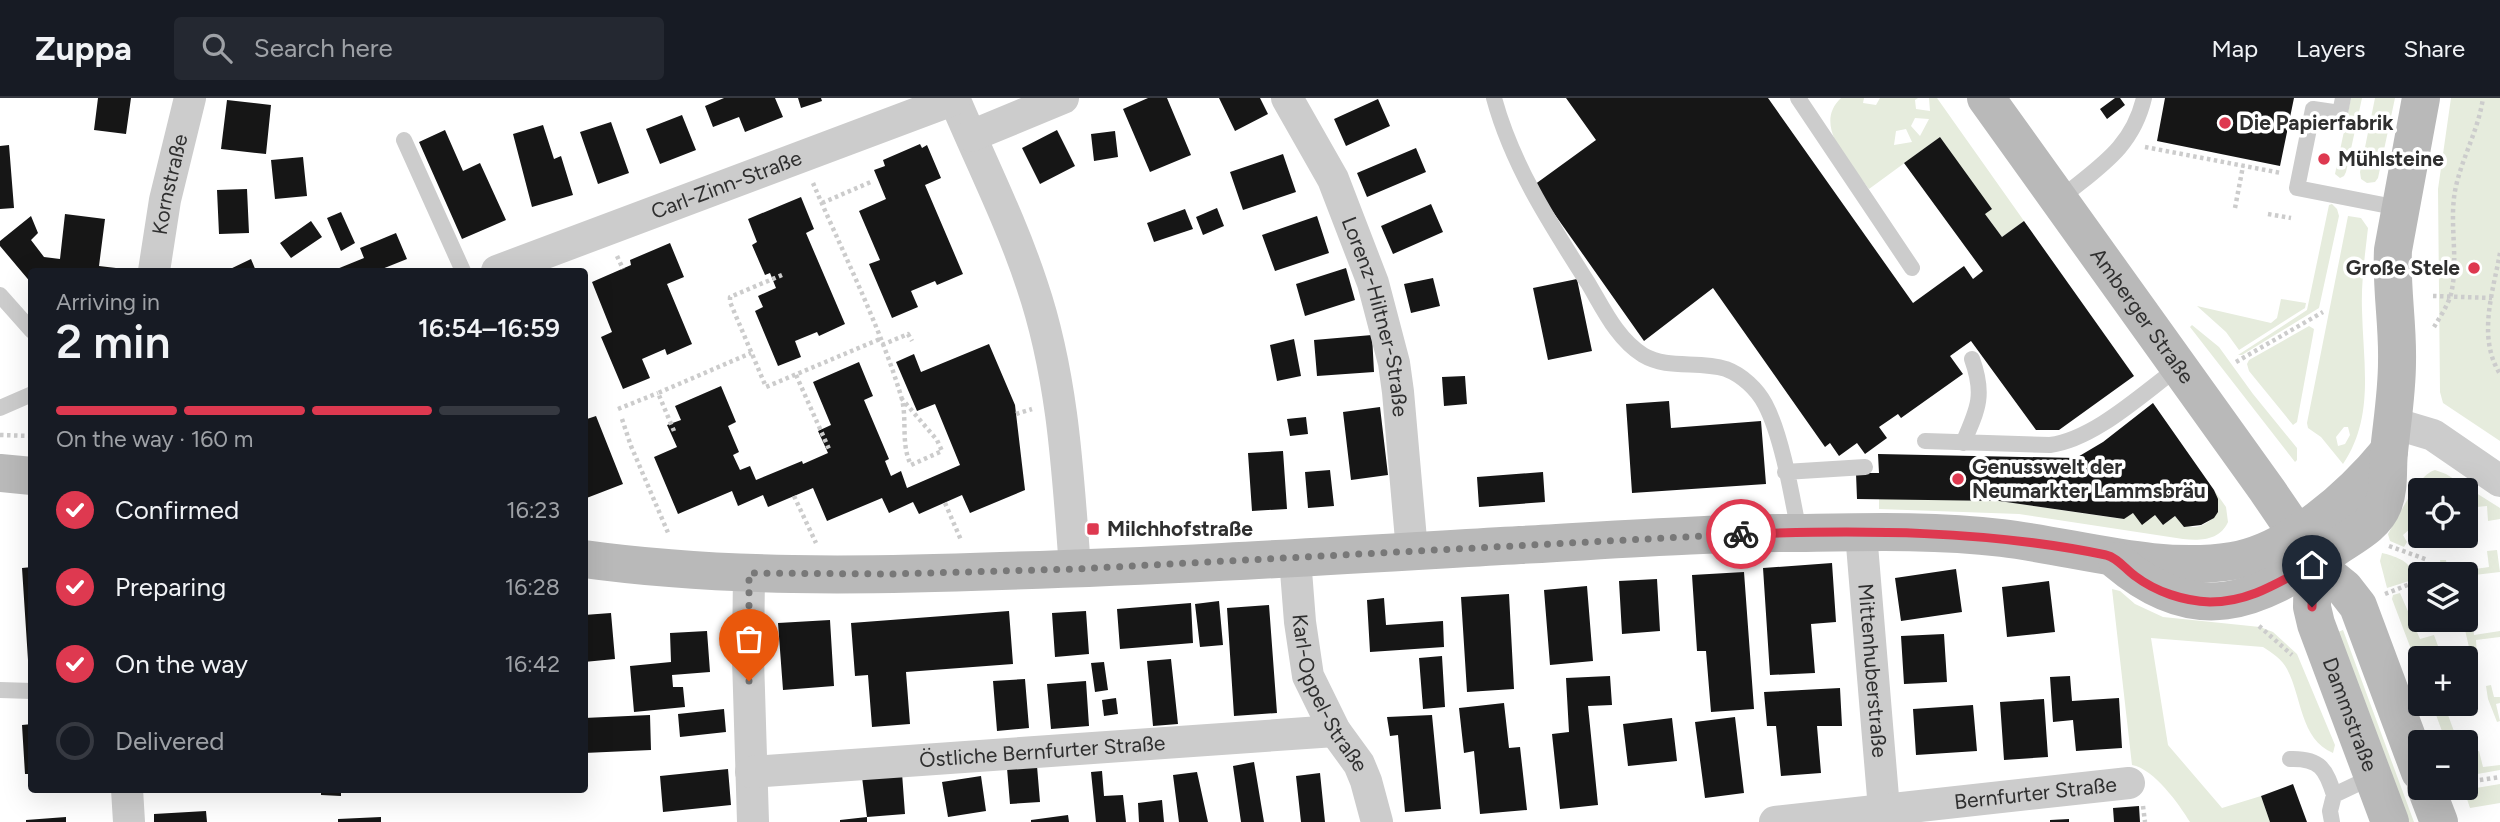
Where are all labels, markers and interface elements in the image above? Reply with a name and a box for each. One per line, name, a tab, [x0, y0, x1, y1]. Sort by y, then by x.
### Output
search box	[174, 17, 664, 80]
text: Zuppa	[35, 29, 132, 68]
icon: search	[198, 29, 236, 67]
text: Search here	[254, 32, 393, 64]
text: Map	[2211, 34, 2258, 63]
text: Layers	[2296, 34, 2365, 63]
text: Share	[2403, 34, 2465, 63]
place label: Die Papierfabrik	[2239, 110, 2394, 135]
marker: Die Papierfabrik	[2217, 115, 2233, 131]
street label: Kornstraße	[147, 131, 193, 237]
street label: Carl-Zinn-Straße	[647, 145, 805, 224]
place label: Mühlsteine	[2338, 146, 2444, 171]
marker: Mühlsteine	[2316, 151, 2332, 167]
street label: Lorenz-Hiltner-Straße	[1337, 213, 1413, 418]
street label: Amberger Straße	[2085, 243, 2200, 388]
place label: Große Stele	[2346, 255, 2460, 280]
marker: Große Stele	[2466, 260, 2482, 276]
text: Arriving in	[56, 288, 160, 316]
text: 16:54–16:59	[418, 312, 560, 344]
text: 2 min	[56, 314, 171, 370]
text: On the way · 160 m	[56, 425, 253, 453]
place label: Genusswelt der Neumarkter Lammsbräu	[1972, 454, 2206, 503]
marker: Genusswelt der Neumarkter Lammsbräu	[1950, 471, 1966, 487]
map controls	[2408, 478, 2478, 800]
button: locate	[2408, 478, 2478, 548]
icon: check	[56, 491, 94, 529]
text: Confirmed	[115, 494, 239, 526]
text: 16:23	[506, 496, 560, 524]
courier	[1706, 499, 1776, 569]
icon: bike	[1722, 515, 1760, 553]
place label: Milchhofstraße	[1107, 516, 1253, 541]
marker: Milchhofstraße	[1085, 521, 1101, 537]
pin	[2282, 535, 2342, 607]
icon: home	[2293, 546, 2331, 584]
button: layers	[2408, 562, 2478, 632]
icon: check	[56, 568, 94, 606]
text: Preparing	[115, 571, 226, 603]
text: 16:28	[505, 573, 560, 601]
street label: Mittenhuberstraße	[1853, 582, 1893, 759]
pin	[719, 609, 779, 681]
street label: Karl-Oppel-Straße	[1287, 613, 1374, 775]
icon: bag	[730, 620, 768, 658]
icon: check	[56, 645, 94, 683]
button: +	[2408, 646, 2478, 716]
text: On the way	[115, 648, 248, 680]
text: 16:42	[505, 650, 560, 678]
street label: Dammstraße	[2318, 654, 2383, 775]
text: Delivered	[115, 725, 224, 757]
street label: Östliche Bernfurter Straße	[918, 730, 1166, 772]
button: −	[2408, 730, 2478, 800]
street label: Bernfurter Straße	[1953, 771, 2118, 814]

